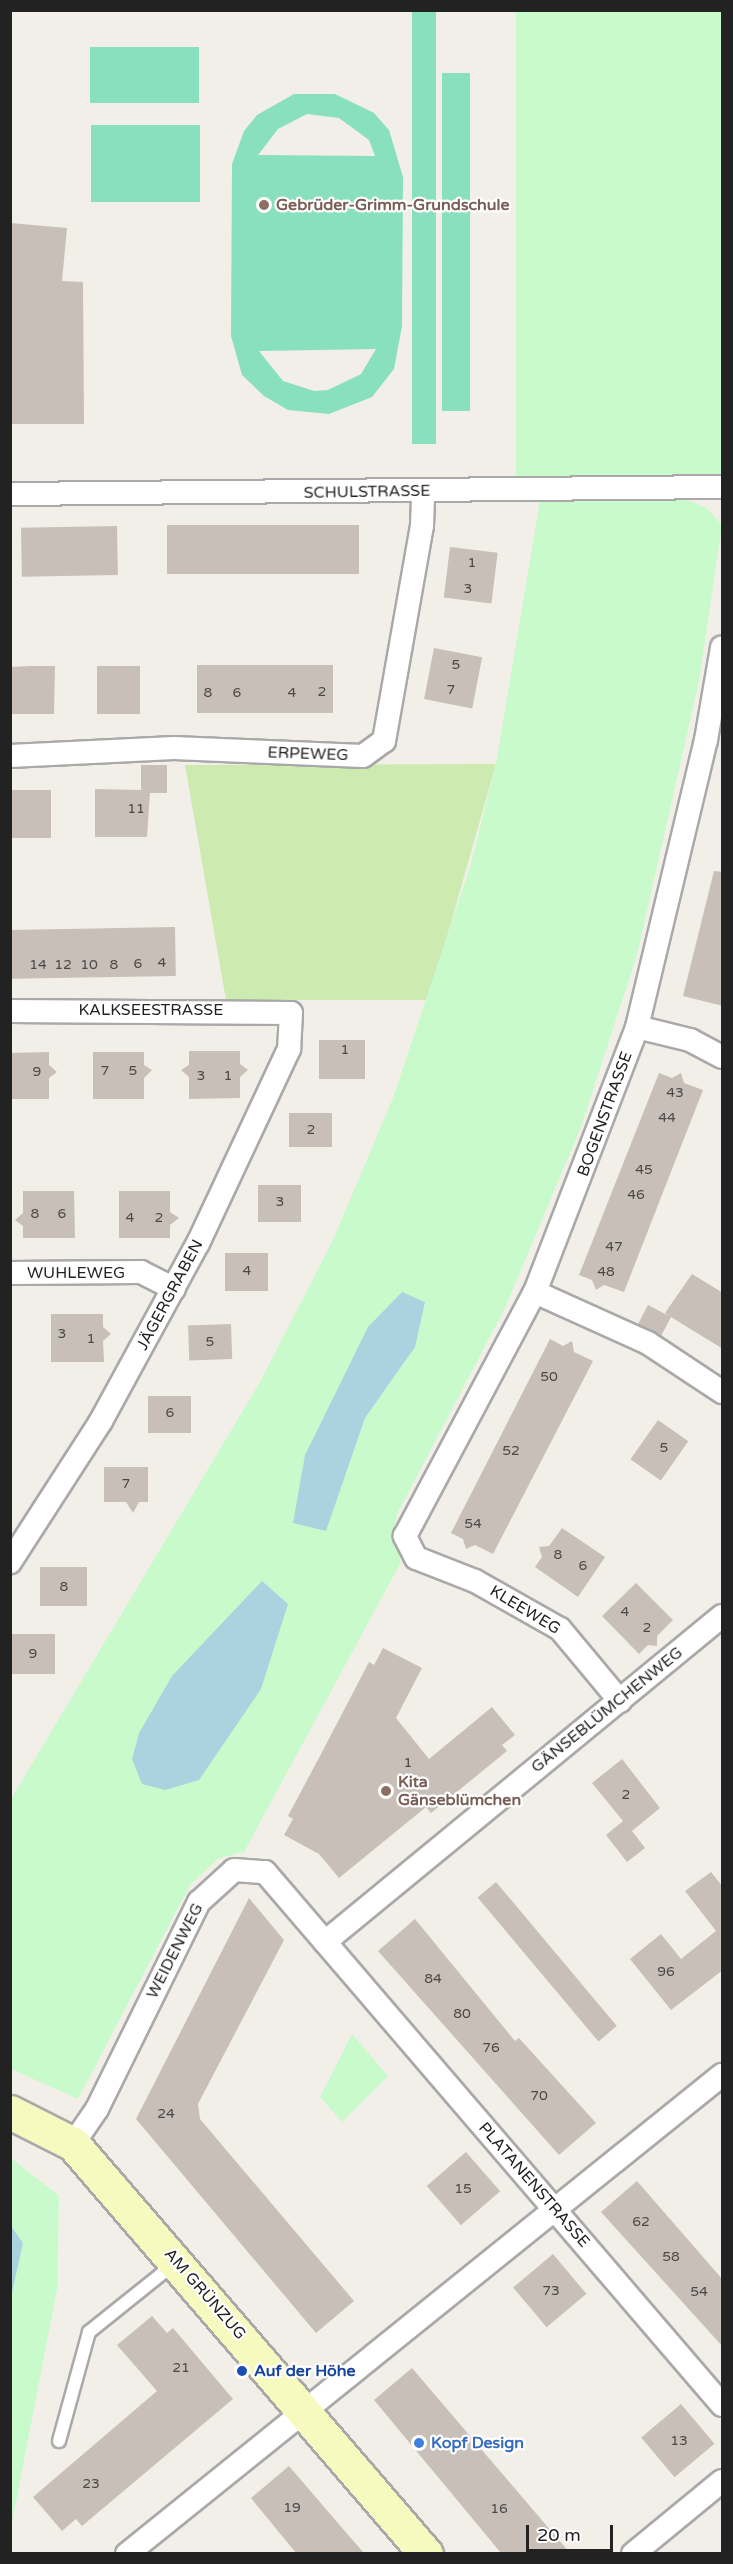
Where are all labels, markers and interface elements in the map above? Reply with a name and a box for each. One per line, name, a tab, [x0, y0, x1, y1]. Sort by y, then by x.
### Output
place label: Gebrüder-Grimm-Grundschule	[276, 195, 510, 215]
marker: Gebrüder-Grimm-Grundschule	[257, 198, 271, 212]
street label: SCHULSTRASSE	[304, 481, 430, 503]
house number: 1	[468, 555, 476, 571]
house number: 3	[464, 581, 472, 597]
house number: 5	[452, 657, 460, 673]
house number: 7	[447, 682, 455, 698]
house number: 2	[318, 684, 326, 700]
house number: 8	[204, 685, 212, 701]
house number: 6	[233, 685, 241, 701]
house number: 4	[288, 685, 296, 701]
street label: ERPEWEG	[267, 743, 349, 765]
house number: 11	[127, 801, 145, 817]
house number: 4	[158, 955, 166, 971]
house number: 6	[134, 956, 142, 972]
house number: 14	[29, 957, 47, 973]
house number: 12	[54, 957, 72, 973]
house number: 10	[80, 957, 98, 973]
house number: 8	[110, 957, 118, 973]
street label: KALKSEESTRASSE	[79, 1000, 223, 1020]
house number: 1	[341, 1042, 349, 1058]
street label: BOGENSTRASSE	[573, 1049, 637, 1179]
house number: 7	[101, 1063, 109, 1079]
house number: 5	[129, 1063, 137, 1079]
house number: 9	[33, 1064, 41, 1080]
house number: 3	[197, 1068, 205, 1084]
house number: 1	[224, 1068, 232, 1084]
house number: 43	[666, 1085, 684, 1101]
house number: 44	[658, 1110, 676, 1126]
house number: 2	[307, 1122, 315, 1138]
house number: 45	[635, 1162, 653, 1178]
house number: 46	[627, 1187, 645, 1203]
house number: 3	[276, 1194, 284, 1210]
house number: 8	[31, 1206, 39, 1222]
house number: 6	[58, 1206, 66, 1222]
house number: 4	[126, 1210, 134, 1226]
house number: 2	[155, 1210, 163, 1226]
street label: JÄGERGRABEN	[133, 1236, 207, 1354]
house number: 47	[605, 1239, 623, 1255]
street label: WUHLEWEG	[27, 1263, 125, 1283]
house number: 4	[243, 1263, 251, 1279]
house number: 48	[597, 1264, 615, 1280]
house number: 3	[58, 1326, 66, 1342]
house number: 1	[87, 1331, 95, 1347]
house number: 5	[206, 1334, 214, 1350]
house number: 50	[540, 1369, 558, 1385]
house number: 6	[166, 1405, 174, 1421]
house number: 5	[660, 1440, 668, 1456]
house number: 52	[502, 1443, 520, 1459]
house number: 7	[122, 1476, 130, 1492]
house number: 54	[464, 1516, 482, 1532]
house number: 8	[554, 1547, 562, 1563]
house number: 6	[579, 1558, 587, 1574]
house number: 8	[60, 1579, 68, 1595]
street label: KLEEWEG	[486, 1581, 564, 1639]
house number: 4	[621, 1604, 629, 1620]
house number: 2	[643, 1620, 651, 1636]
street label: GÄNSEBLÜMCHENWEG	[527, 1643, 687, 1777]
house number: 9	[29, 1646, 37, 1662]
house number: 1	[404, 1755, 412, 1771]
place label: Kita Gänseblümchen	[398, 1772, 521, 1810]
marker: Kita Gänseblümchen	[379, 1784, 393, 1798]
house number: 2	[622, 1787, 630, 1803]
street label: WEIDENWEG	[143, 1900, 207, 2002]
house number: 96	[657, 1964, 675, 1980]
house number: 84	[424, 1971, 442, 1987]
house number: 80	[453, 2006, 471, 2022]
house number: 76	[482, 2040, 500, 2056]
house number: 70	[530, 2088, 548, 2104]
house number: 24	[157, 2106, 175, 2122]
street label: PLATANENSTRASSE	[474, 2119, 594, 2251]
house number: 15	[454, 2181, 472, 2197]
house number: 62	[632, 2214, 650, 2230]
street label: AM GRÜNZUG	[160, 2245, 250, 2343]
house number: 58	[662, 2249, 680, 2265]
house number: 73	[542, 2283, 560, 2299]
house number: 54	[690, 2284, 708, 2300]
house number: 21	[172, 2360, 190, 2376]
place label: Auf der Höhe	[254, 2361, 356, 2381]
marker: Auf der Höhe	[235, 2364, 249, 2378]
place label: Kopf Design	[431, 2433, 524, 2453]
house number: 13	[670, 2433, 688, 2449]
marker: Kopf Design	[412, 2436, 426, 2450]
house number: 23	[82, 2476, 100, 2492]
house number: 19	[283, 2500, 301, 2516]
house number: 16	[490, 2501, 508, 2517]
scale bar	[529, 2513, 616, 2551]
text: 20 m	[537, 2524, 581, 2546]

